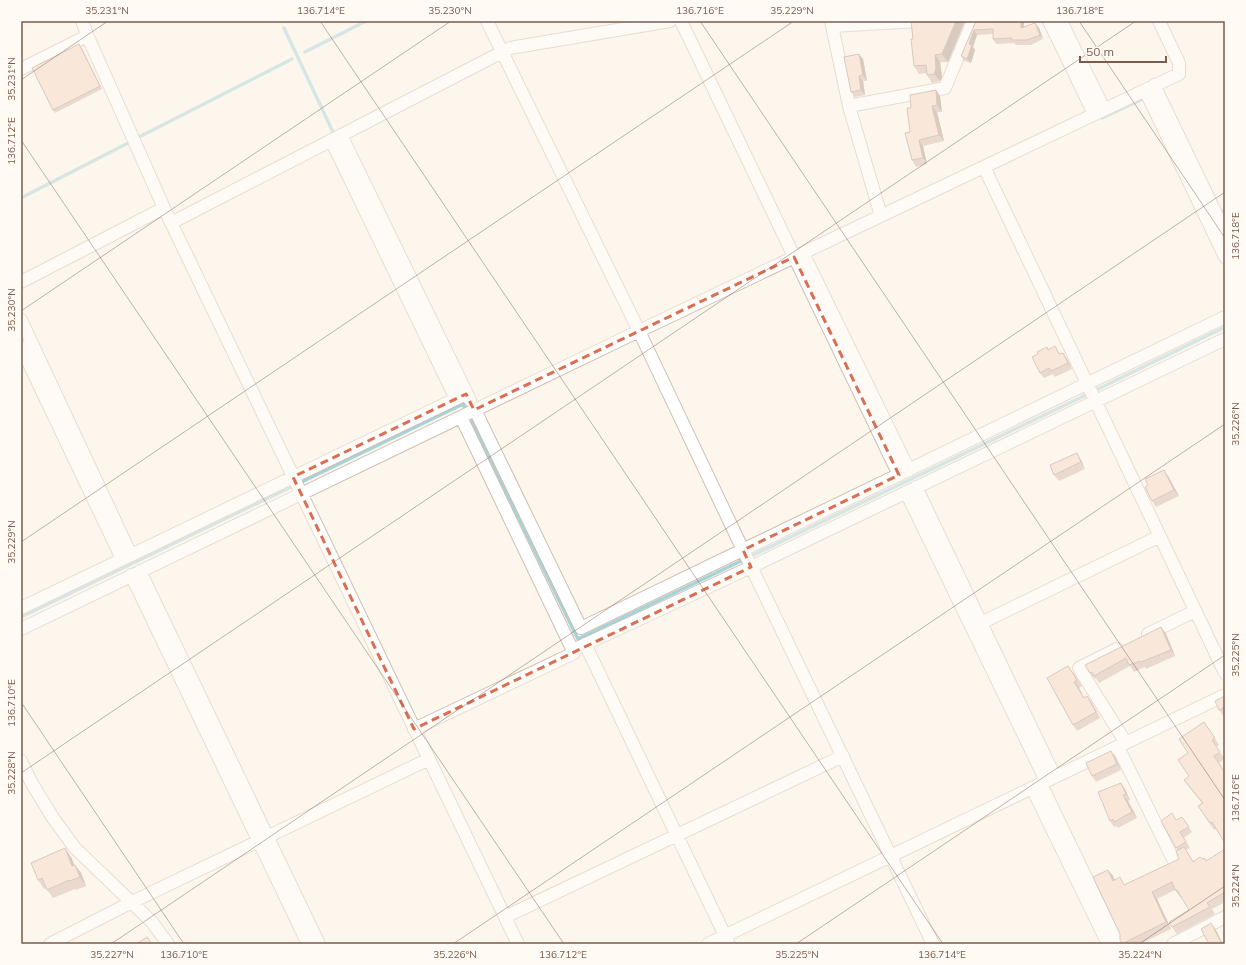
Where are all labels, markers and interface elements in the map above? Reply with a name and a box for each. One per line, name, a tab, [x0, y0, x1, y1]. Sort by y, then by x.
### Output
text: 35.231°N	[85, 4, 129, 17]
text: 136.714°E	[297, 4, 345, 17]
text: 35.230°N	[428, 4, 472, 17]
text: 136.716°E	[676, 4, 724, 17]
text: 35.229°N	[770, 4, 814, 17]
text: 136.718°E	[1056, 4, 1104, 17]
scale bar	[1080, 38, 1166, 64]
text: 50 m	[1086, 44, 1114, 59]
text: 35.231°N	[5, 57, 18, 101]
text: 136.712°E	[5, 117, 18, 165]
text: 136.718°E	[1229, 212, 1242, 260]
text: 35.230°N	[5, 288, 18, 332]
text: 35.226°N	[1229, 402, 1242, 446]
text: 35.229°N	[5, 520, 18, 564]
text: 35.225°N	[1229, 633, 1242, 677]
text: 136.710°E	[5, 679, 18, 727]
text: 35.228°N	[5, 751, 18, 795]
text: 136.716°E	[1229, 774, 1242, 822]
text: 35.224°N	[1229, 864, 1242, 908]
text: 35.227°N	[90, 948, 134, 961]
text: 136.710°E	[160, 948, 208, 961]
text: 35.226°N	[433, 948, 477, 961]
text: 136.712°E	[539, 948, 587, 961]
text: 35.225°N	[775, 948, 819, 961]
text: 136.714°E	[918, 948, 966, 961]
text: 35.224°N	[1118, 948, 1162, 961]

